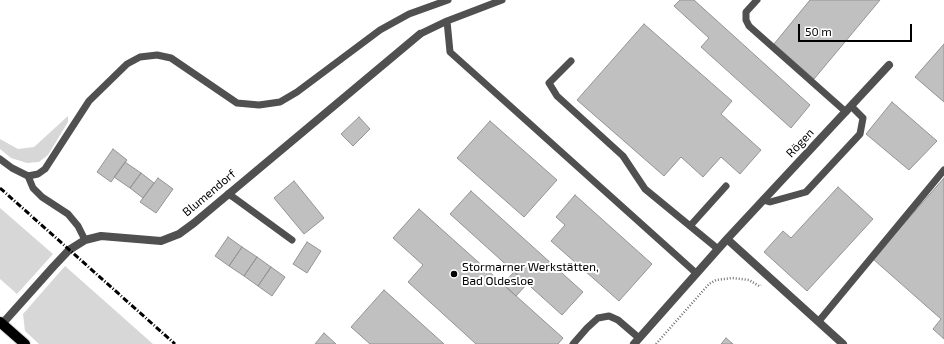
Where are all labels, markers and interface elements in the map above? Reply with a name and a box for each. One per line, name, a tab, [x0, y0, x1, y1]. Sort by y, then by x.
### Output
scale bar	[800, 16, 914, 42]
text: 50 m	[805, 24, 832, 38]
street label: Rögen	[783, 126, 817, 160]
street label: Blumendorf	[180, 167, 238, 219]
place label: Stormarner Werkstätten, Bad Oldesloe	[462, 260, 599, 288]
marker: Stormarner Werkstätten, Bad Oldesloe	[449, 269, 459, 279]

